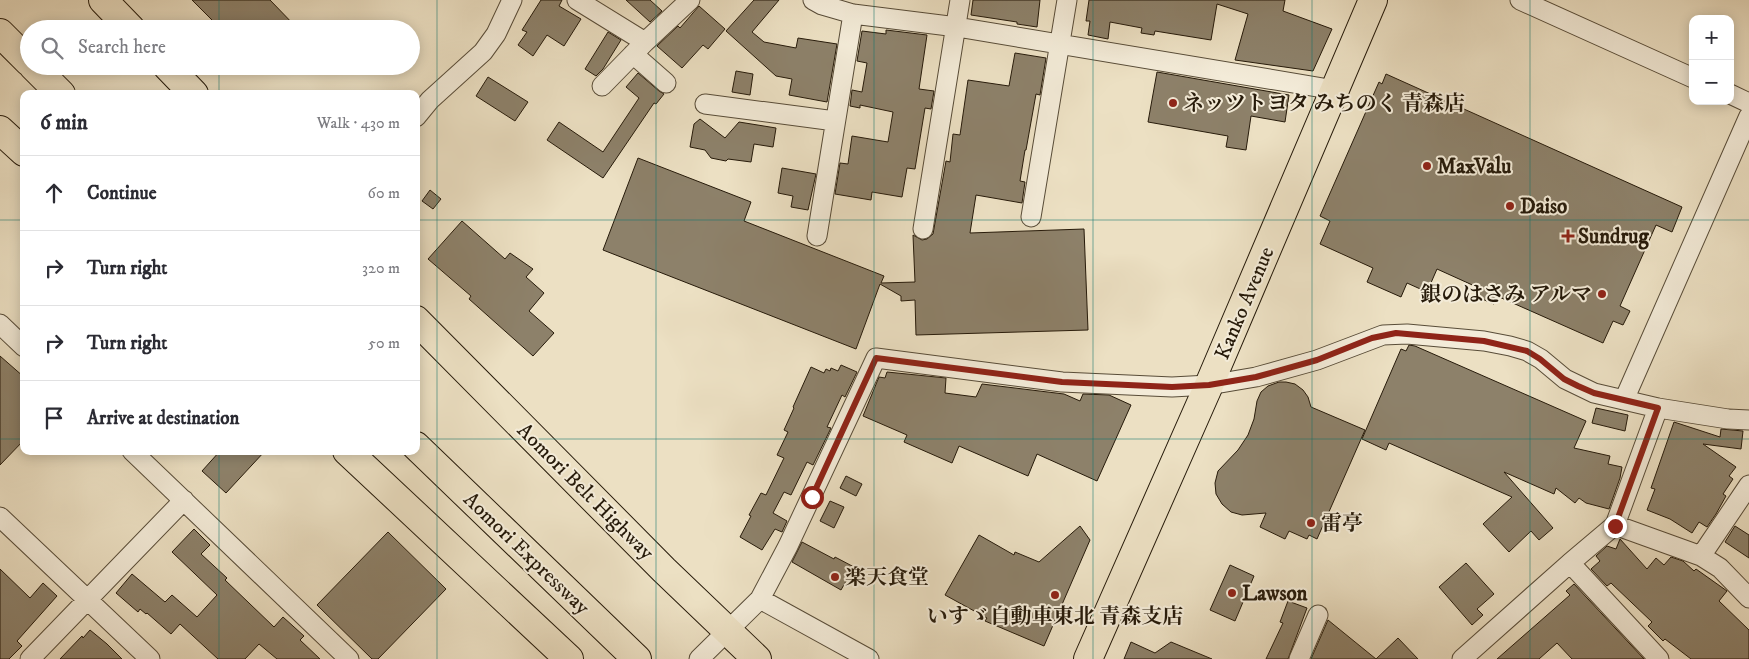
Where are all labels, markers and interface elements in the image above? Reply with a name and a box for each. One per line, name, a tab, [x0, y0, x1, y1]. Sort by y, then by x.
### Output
map controls	[1689, 15, 1734, 105]
button: +	[1689, 15, 1734, 60]
search box	[20, 20, 420, 75]
icon: search	[38, 34, 66, 62]
text: Search here	[78, 36, 166, 59]
button: −	[1689, 60, 1734, 105]
place label: ネッツトヨタ みちのく 青森店	[1183, 91, 1465, 117]
marker: ネッツトヨタ みちのく 青森店	[1167, 97, 1179, 109]
text: 6 min	[40, 110, 88, 136]
text: Walk · 430 m	[317, 113, 400, 133]
place label: MaxValu	[1437, 154, 1511, 180]
marker: MaxValu	[1421, 160, 1433, 172]
icon: ahead	[40, 179, 68, 207]
text: Continue	[87, 182, 157, 205]
text: 60 m	[368, 183, 400, 203]
place label: Daiso	[1520, 194, 1567, 220]
marker: Daiso	[1504, 200, 1516, 212]
place label: Sundrug	[1578, 224, 1649, 250]
marker: Sundrug	[1562, 230, 1574, 242]
street label: Kanko Avenue	[1209, 243, 1280, 364]
icon: right	[40, 254, 68, 282]
text: Turn right	[87, 257, 167, 280]
text: 320 m	[362, 258, 400, 278]
place label: 銀のはさみ アルマ	[1420, 282, 1592, 308]
marker: 銀のはさみ アルマ	[1596, 288, 1608, 300]
icon: right	[40, 329, 68, 357]
text: Turn right	[87, 332, 167, 355]
text: 50 m	[368, 333, 400, 353]
icon: arrive	[40, 404, 68, 432]
text: Arrive at destination	[87, 407, 239, 430]
street label: Aomori Belt Highway	[511, 418, 660, 566]
route start	[801, 486, 824, 509]
street label: Aomori Expressway	[458, 487, 596, 621]
place label: 雷亭	[1321, 511, 1363, 537]
route end	[1604, 515, 1627, 538]
marker: 雷亭	[1305, 517, 1317, 529]
place label: 楽天食堂	[845, 565, 929, 591]
marker: 楽天食堂	[829, 571, 841, 583]
place label: Lawson	[1242, 581, 1309, 607]
marker: Lawson	[1226, 587, 1238, 599]
marker: いすゞ自動車東北 青森支店	[1049, 589, 1061, 601]
place label: いすゞ自動車東北 青森支店	[927, 604, 1183, 630]

